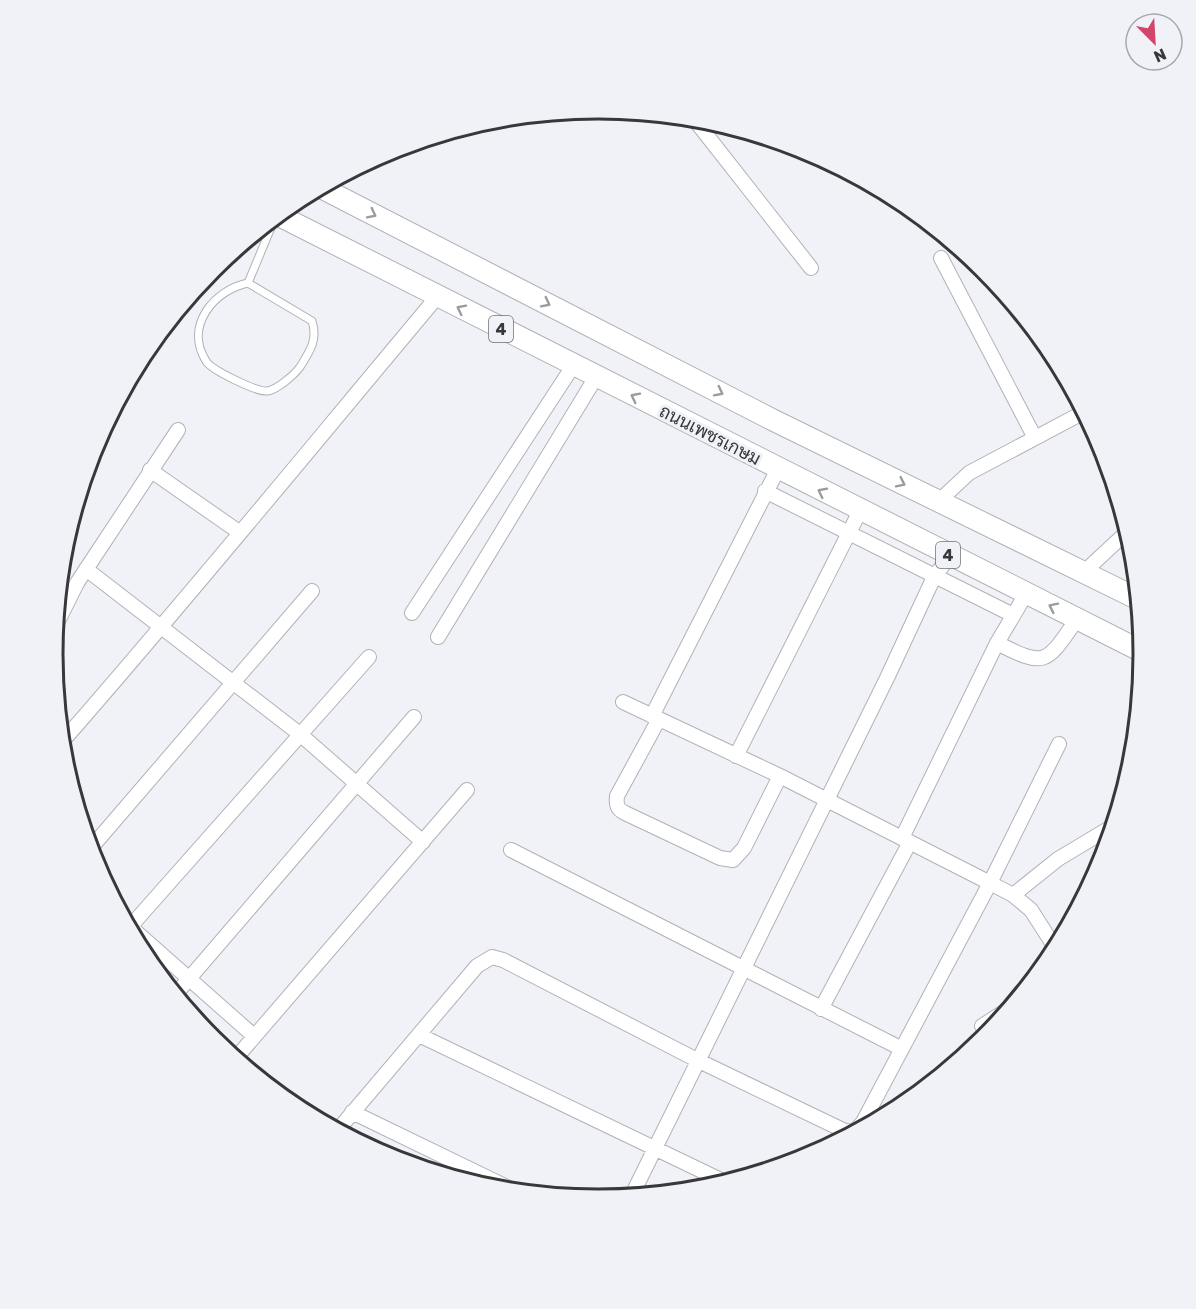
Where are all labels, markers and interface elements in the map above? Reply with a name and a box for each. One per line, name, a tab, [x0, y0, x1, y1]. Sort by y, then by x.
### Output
north arrow	[1124, 12, 1184, 72]
text: N	[1151, 44, 1169, 66]
one-way arrow	[366, 207, 377, 218]
one-way arrow	[540, 296, 550, 307]
one-way arrow	[457, 305, 468, 316]
road number: 4	[489, 316, 513, 342]
one-way arrow	[713, 385, 724, 396]
one-way arrow	[631, 393, 642, 404]
street label: ถนนเพชรเกษม	[656, 400, 764, 470]
one-way arrow	[895, 475, 906, 487]
one-way arrow	[818, 488, 829, 499]
road number: 4	[936, 542, 960, 568]
one-way arrow	[1049, 603, 1059, 614]

